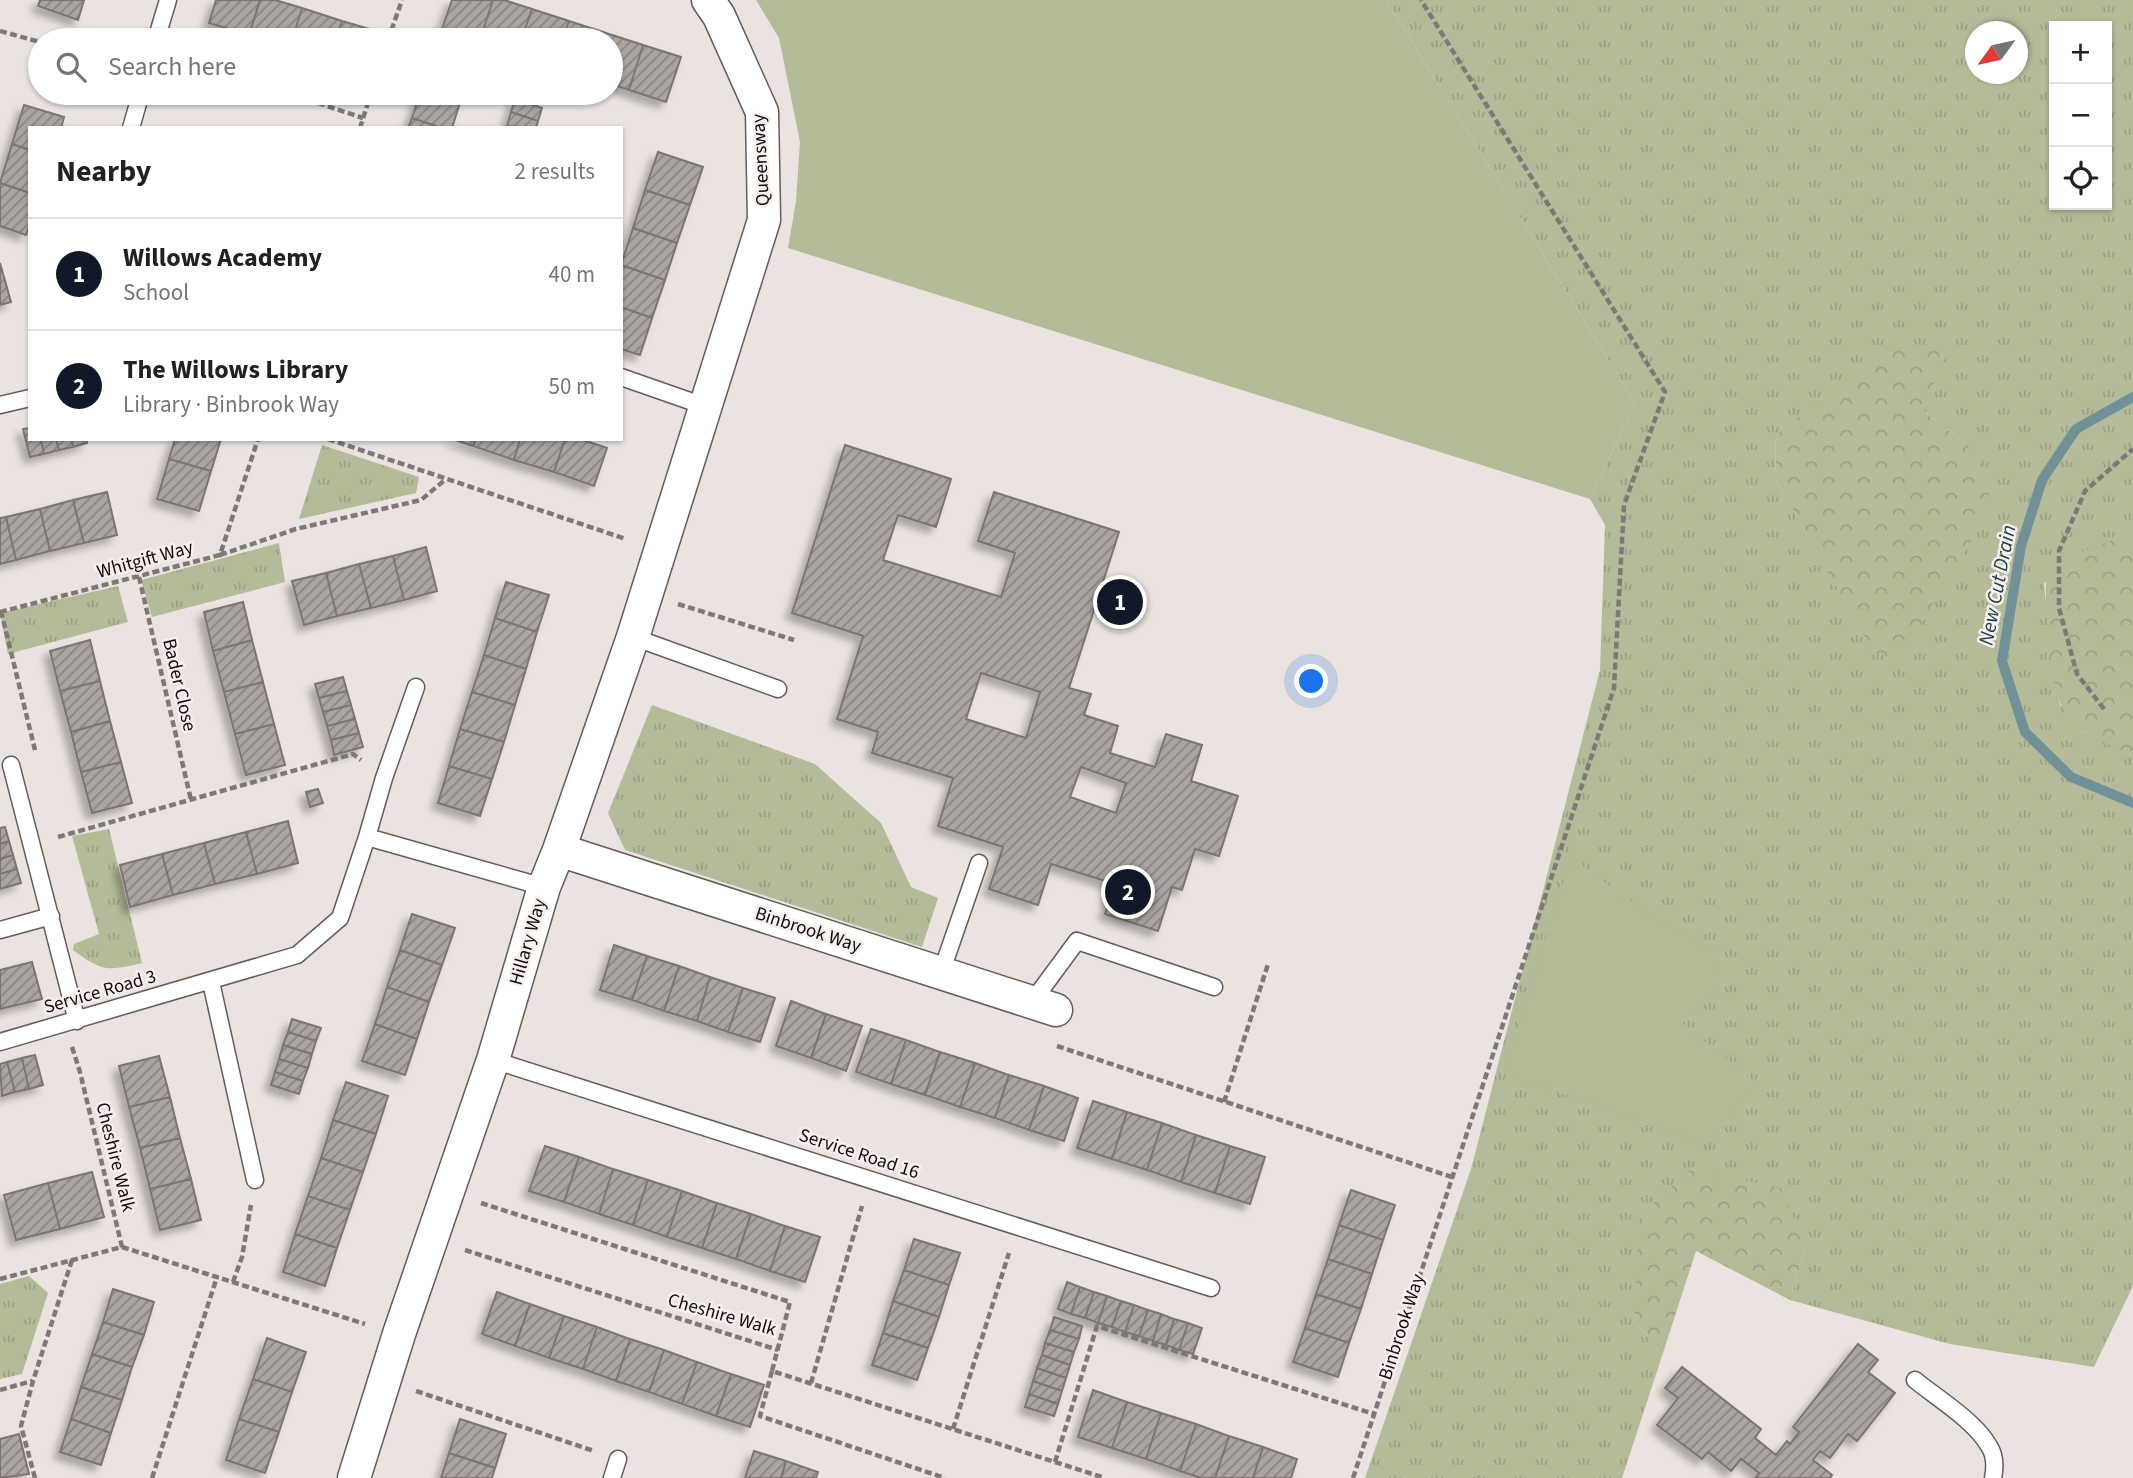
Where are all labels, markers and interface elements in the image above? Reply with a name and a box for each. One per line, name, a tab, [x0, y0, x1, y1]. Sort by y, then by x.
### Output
north arrow	[1965, 21, 2028, 84]
map controls	[2049, 21, 2112, 210]
button: +	[2049, 21, 2112, 84]
search box	[28, 28, 623, 105]
icon: search	[52, 48, 90, 86]
text: Search here	[108, 48, 236, 85]
button: −	[2049, 84, 2112, 147]
street label: Queensway	[745, 113, 777, 207]
button: locate	[2049, 147, 2112, 210]
text: Nearby	[56, 150, 151, 193]
text: 2 results	[515, 155, 595, 188]
text: Willows Academy	[123, 239, 322, 276]
text: 1	[73, 258, 85, 291]
text: 40 m	[548, 258, 595, 291]
text: School	[123, 276, 189, 309]
text: The Willows Library	[123, 351, 348, 388]
text: 2	[73, 370, 85, 403]
text: 50 m	[548, 370, 595, 403]
text: Library · Binbrook Way	[123, 388, 339, 421]
water label: New Cut Drain	[1971, 522, 2023, 648]
street label: Whitgift Way	[94, 534, 196, 586]
pin: 1	[1097, 576, 1143, 628]
street label: Bader Close	[155, 636, 203, 734]
your location	[1294, 664, 1328, 698]
pin: 2	[1105, 866, 1151, 918]
street label: Hillary Way	[503, 895, 553, 989]
street label: Binbrook Way	[752, 900, 865, 960]
street label: Service Road 3	[41, 963, 159, 1021]
street label: Cheshire Walk	[88, 1100, 142, 1215]
street label: Service Road 16	[795, 1122, 923, 1186]
street label: Binbrook Way	[1372, 1270, 1432, 1383]
street label: Cheshire Walk	[665, 1287, 780, 1344]

